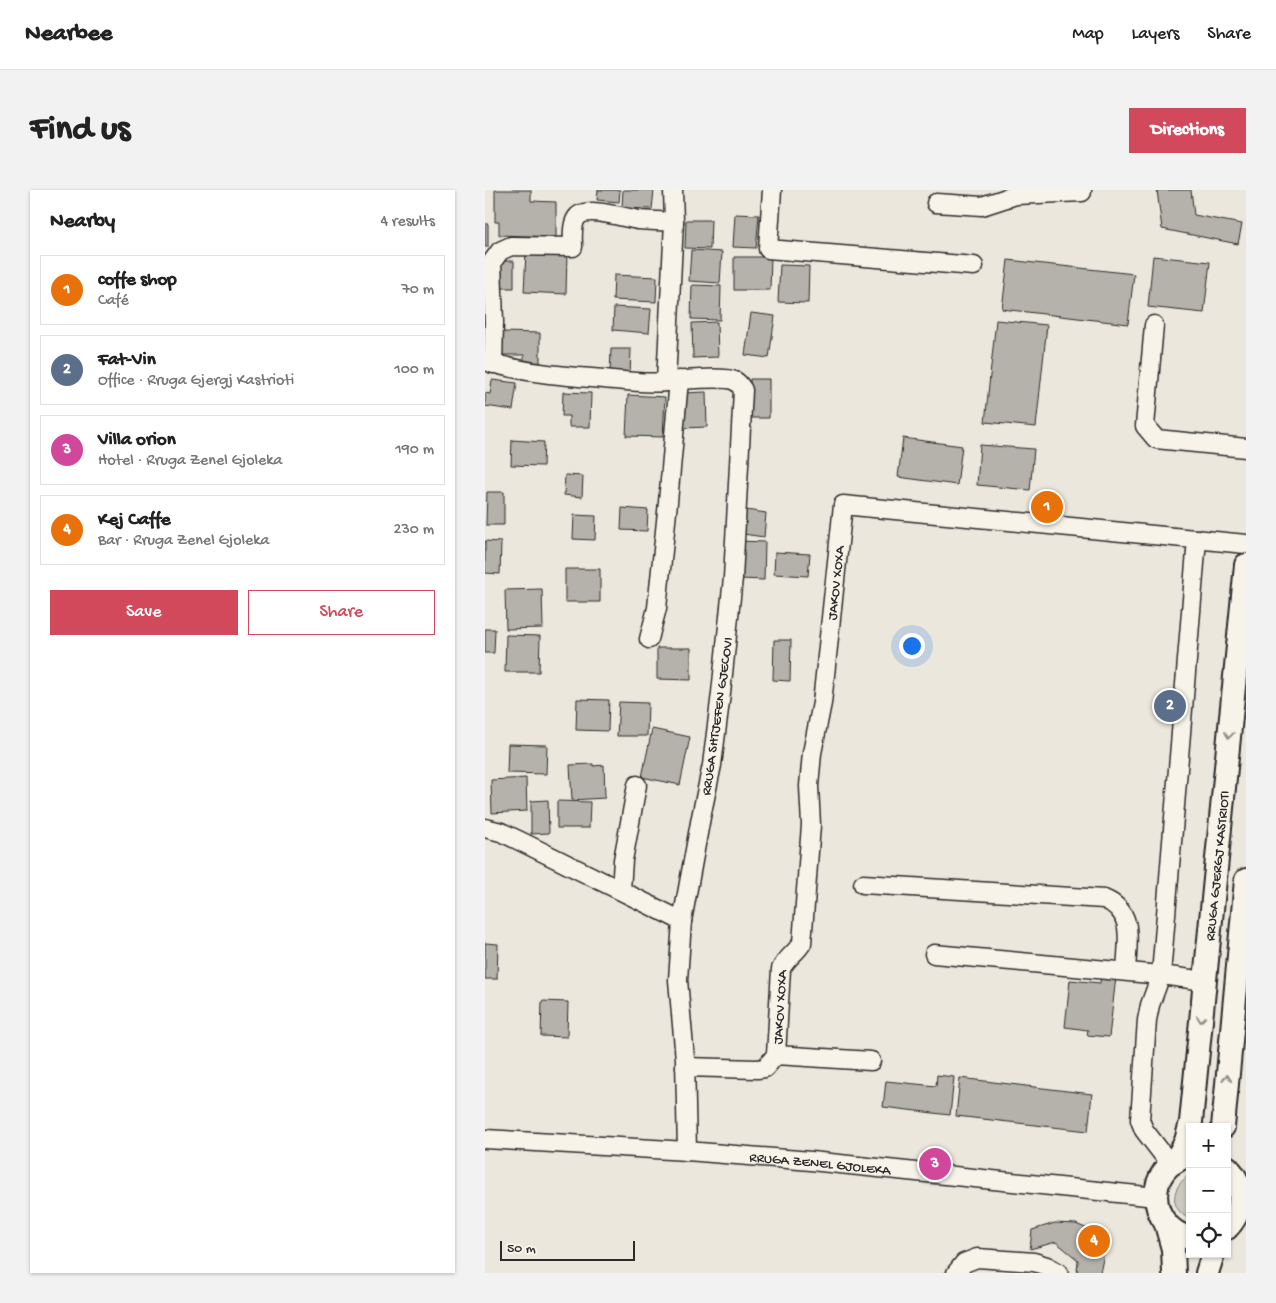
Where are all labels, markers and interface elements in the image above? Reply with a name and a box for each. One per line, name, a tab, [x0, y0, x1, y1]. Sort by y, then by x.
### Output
text: Nearbee	[25, 20, 112, 49]
text: Map	[1072, 24, 1104, 45]
text: Layers	[1132, 24, 1179, 45]
text: Share	[1207, 24, 1251, 45]
button: Directions	[1129, 108, 1246, 153]
text: Find us	[30, 110, 130, 151]
text: Nearby	[50, 210, 115, 235]
text: 4 results	[380, 213, 435, 232]
text: coffe shop	[98, 269, 177, 292]
text: 1	[64, 281, 70, 300]
text: 70 m	[401, 281, 434, 300]
text: Café	[98, 292, 129, 311]
text: Fat-Vin	[98, 349, 156, 372]
text: 2	[63, 361, 71, 380]
text: 100 m	[394, 361, 434, 380]
text: Office · Rruga Gjergj Kastrioti	[98, 372, 294, 391]
text: Villa orion	[98, 429, 176, 452]
text: 3	[63, 441, 71, 460]
text: 190 m	[395, 441, 434, 460]
text: Hotel · Rruga Zenel Gjoleka	[98, 452, 282, 471]
pin: 1	[1031, 488, 1063, 526]
text: Kej Caffe	[98, 509, 171, 532]
text: 4	[63, 521, 71, 540]
text: 230 m	[394, 521, 434, 540]
text: Bar · Rruga Zenel Gjoleka	[98, 532, 269, 551]
street label: JAKOV XOXA	[825, 544, 850, 621]
button: Save	[50, 590, 238, 635]
button: Share	[248, 590, 435, 635]
your location	[899, 633, 925, 659]
street label: RRUGA SHTJEFEN GJECOVI	[699, 636, 738, 797]
pin: 2	[1154, 687, 1186, 725]
one-way arrow	[1224, 732, 1235, 740]
street label: RRUGA GJERGJ KASTRIOTI	[1203, 790, 1235, 942]
street label: JAKOV XOXA	[771, 969, 792, 1045]
one-way arrow	[1196, 1015, 1207, 1023]
one-way arrow	[1221, 1074, 1232, 1082]
map controls	[1186, 1123, 1231, 1258]
button: +	[1186, 1123, 1231, 1168]
pin: 3	[919, 1145, 951, 1183]
street label: RRUGA ZENEL GJOLEKA	[749, 1150, 892, 1180]
button: −	[1186, 1168, 1231, 1213]
button: locate	[1186, 1213, 1231, 1258]
pin: 4	[1078, 1222, 1110, 1260]
scale bar	[500, 1238, 635, 1261]
text: 50 m	[507, 1241, 536, 1258]

